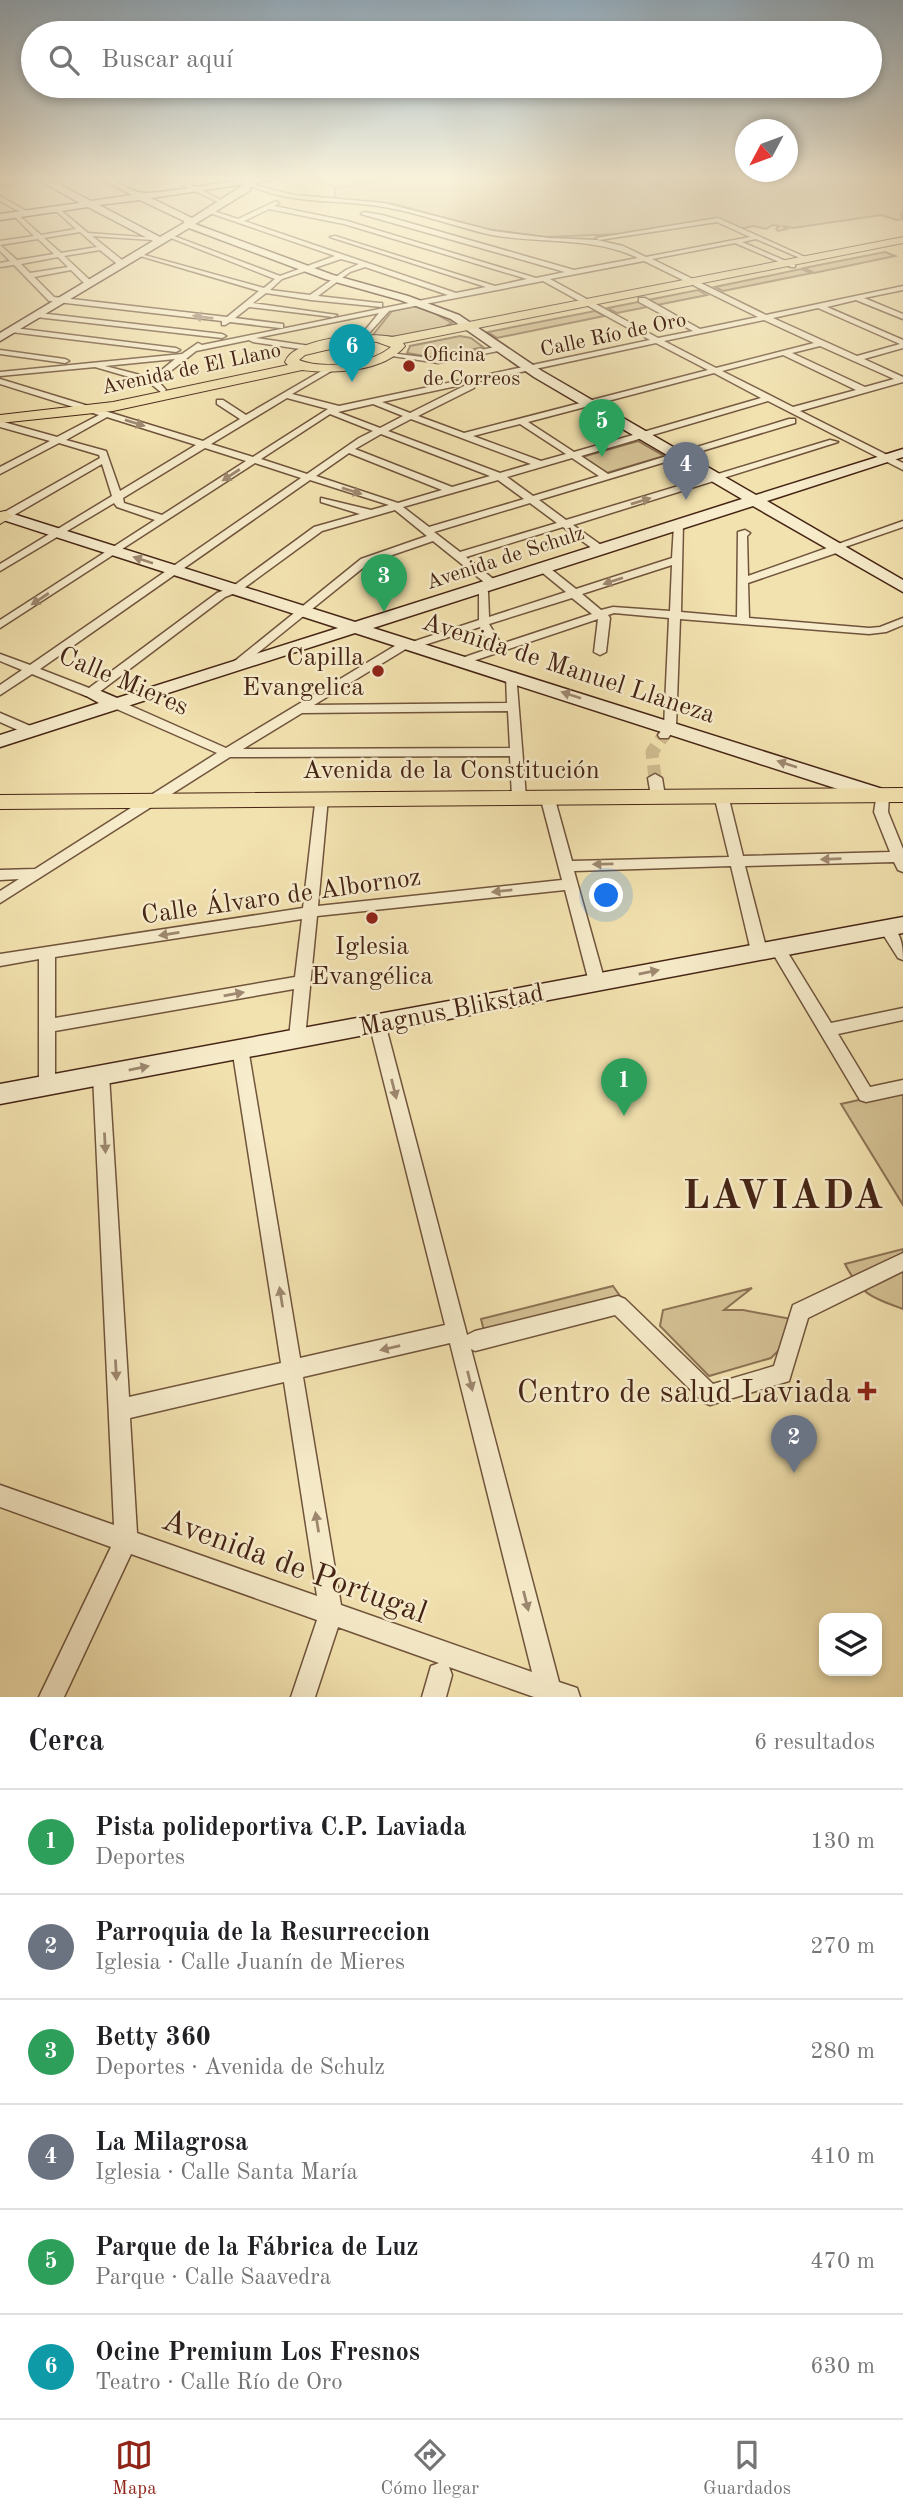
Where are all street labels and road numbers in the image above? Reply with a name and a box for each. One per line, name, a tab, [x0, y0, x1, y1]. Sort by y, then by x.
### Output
street label: Calle Río de Oro	[538, 310, 688, 361]
street label: Avenida de El Llano	[100, 340, 283, 399]
street label: Avenida de Schulz	[424, 523, 587, 594]
street label: Avenida de Manuel Llaneza	[419, 609, 718, 729]
street label: Calle Mieres	[55, 643, 192, 721]
street label: Avenida de la Constitución	[302, 758, 600, 784]
street label: Calle Álvaro de Albornoz	[139, 861, 423, 929]
street label: Magnus Blikstad	[357, 980, 546, 1042]
street label: Avenida de Portugal	[157, 1505, 431, 1631]

